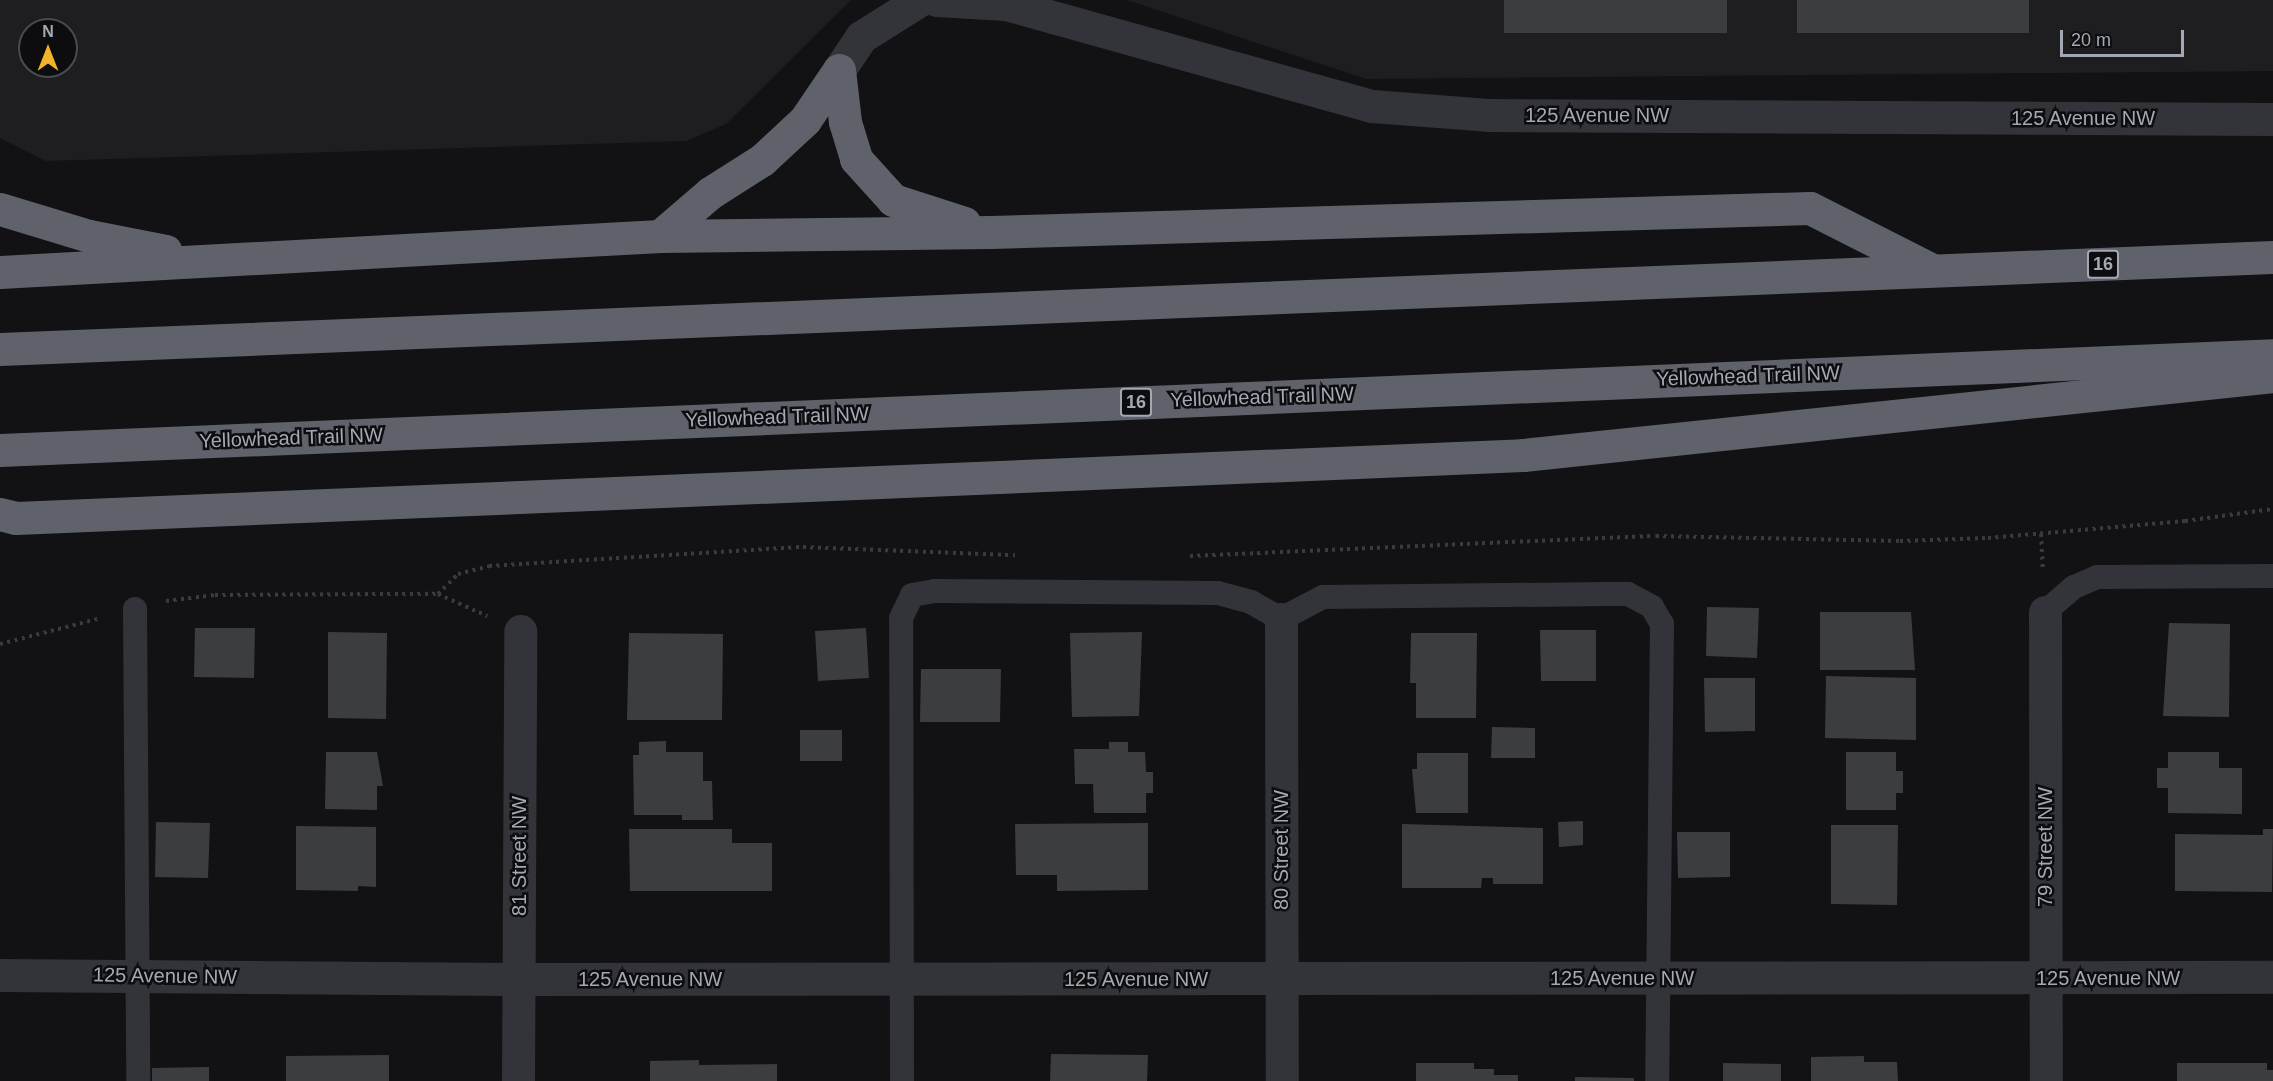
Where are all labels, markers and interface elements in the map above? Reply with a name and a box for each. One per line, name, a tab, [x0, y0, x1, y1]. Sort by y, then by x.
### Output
north arrow	[18, 18, 78, 78]
scale bar	[2063, 18, 2188, 56]
text: N	[42, 23, 54, 40]
text: 20 m	[2071, 30, 2111, 50]
street label: 125 Avenue NW	[1524, 103, 1670, 127]
street label: 125 Avenue NW	[2010, 106, 2156, 130]
road number: 16	[2086, 249, 2120, 279]
street label: Yellowhead Trail NW	[1656, 361, 1840, 391]
street label: Yellowhead Trail NW	[1170, 382, 1354, 412]
road number: 16	[1120, 387, 1152, 417]
street label: Yellowhead Trail NW	[685, 402, 869, 432]
street label: Yellowhead Trail NW	[199, 423, 383, 453]
street label: 79 Street NW	[2033, 787, 2057, 907]
street label: 80 Street NW	[1269, 790, 1293, 910]
street label: 81 Street NW	[507, 796, 531, 916]
street label: 125 Avenue NW	[92, 963, 238, 989]
street label: 125 Avenue NW	[1549, 966, 1695, 990]
street label: 125 Avenue NW	[2035, 966, 2181, 990]
street label: 125 Avenue NW	[577, 967, 723, 991]
street label: 125 Avenue NW	[1063, 967, 1209, 991]

